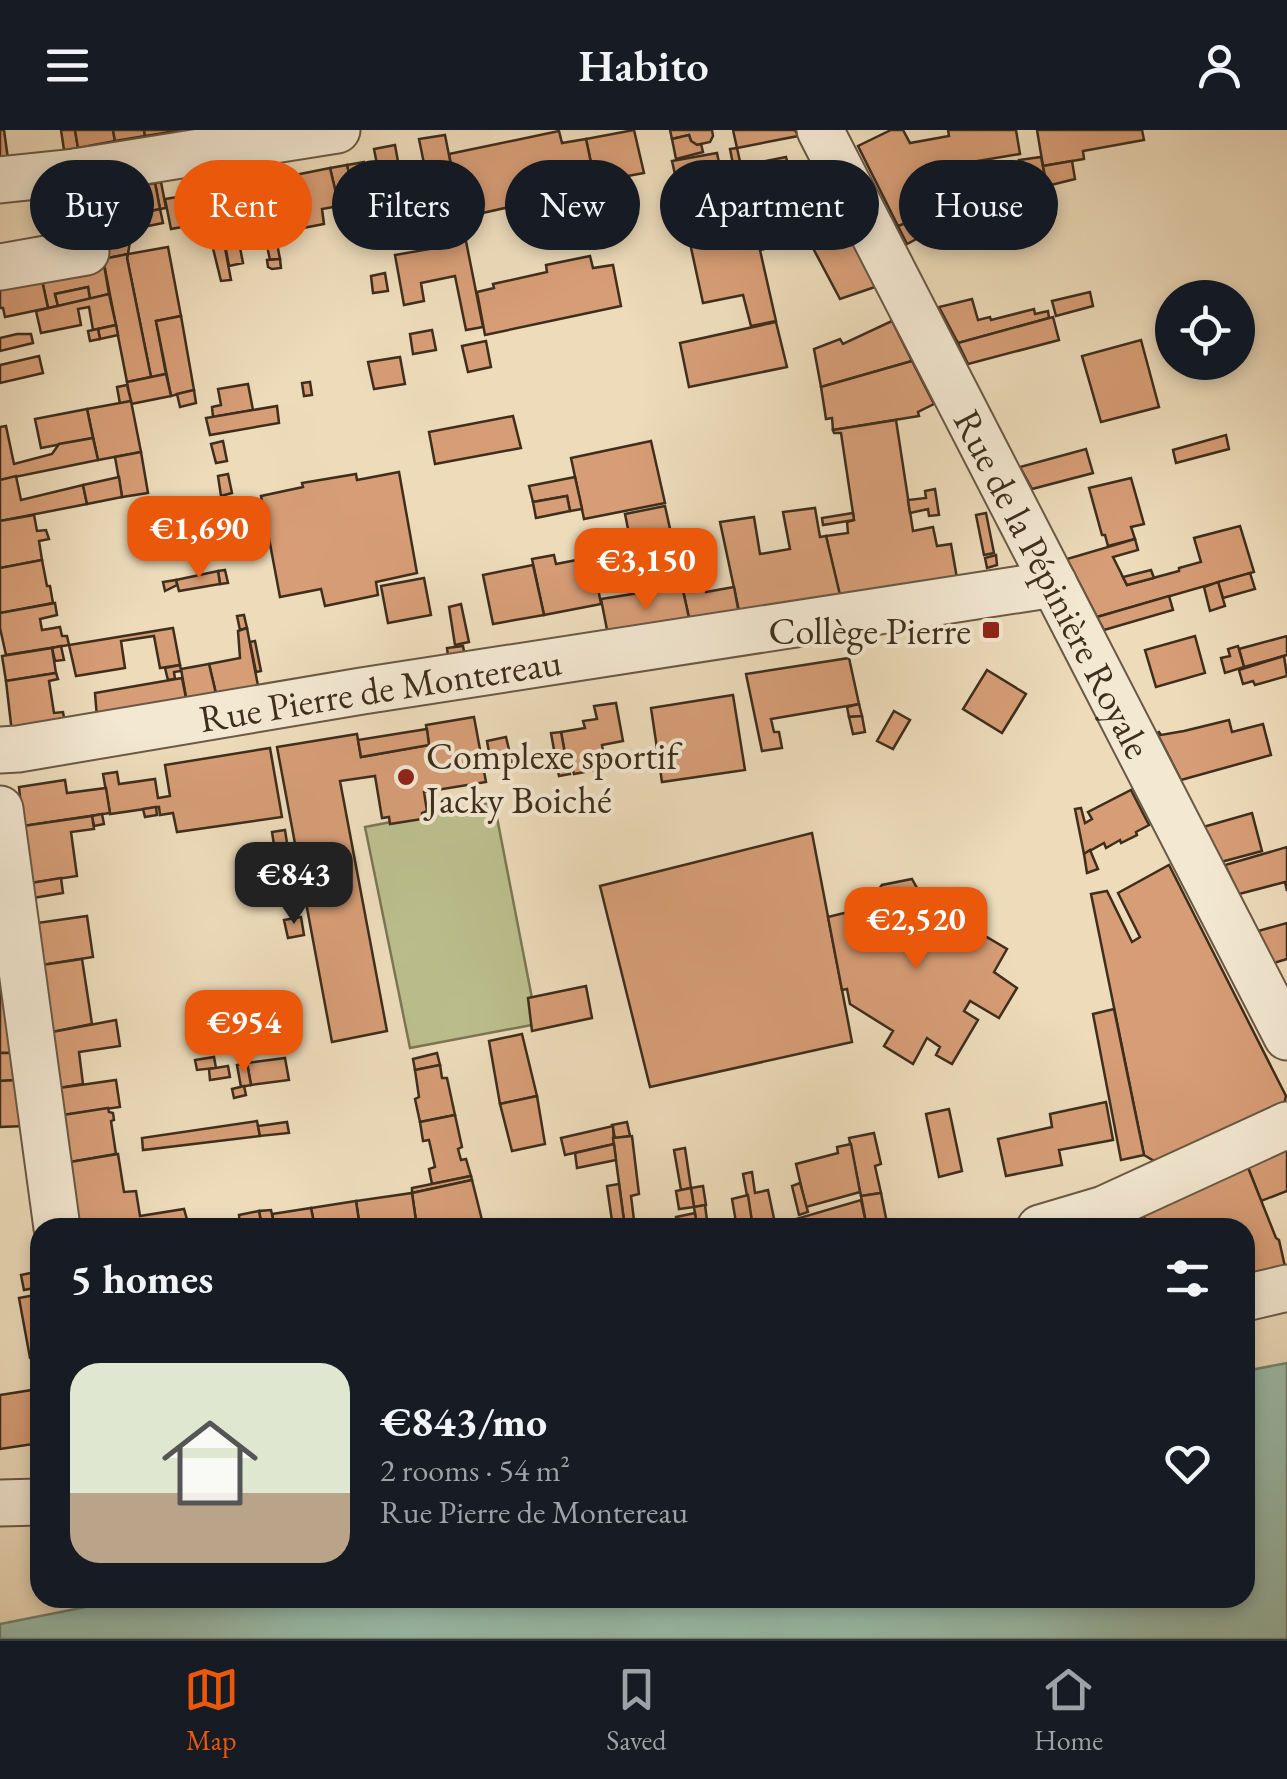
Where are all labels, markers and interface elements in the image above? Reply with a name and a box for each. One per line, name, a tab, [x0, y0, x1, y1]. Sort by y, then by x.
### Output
text: Habito	[578, 36, 709, 94]
icon: menu	[40, 38, 95, 93]
icon: person	[1192, 38, 1247, 93]
chip: Buy	[30, 160, 154, 250]
chip: Rent	[174, 160, 312, 250]
chip: Filters	[332, 160, 485, 250]
chip: New	[505, 160, 640, 250]
chip: Apartment	[660, 160, 879, 250]
chip: House	[899, 160, 1058, 250]
map controls	[1155, 280, 1255, 380]
button: locate	[1155, 280, 1255, 380]
street label: Rue de la Pépinière Royale	[943, 401, 1164, 766]
pin: €1,690	[118, 496, 280, 581]
text: €1,690	[149, 507, 249, 549]
pin: €3,150	[565, 528, 727, 613]
text: €3,150	[596, 539, 696, 581]
place label: Collège Pierre	[768, 606, 971, 655]
marker: Collège Pierre	[980, 619, 1002, 641]
street label: Rue Pierre de Montereau	[195, 636, 565, 743]
place label: Complexe sportif Jacky Boiché	[423, 731, 682, 824]
marker: Complexe sportif Jacky Boiché	[395, 766, 417, 788]
pin: €843	[235, 842, 353, 927]
text: €843	[257, 853, 331, 895]
pin: €2,520	[835, 887, 997, 972]
text: €2,520	[866, 898, 966, 940]
pin: €954	[185, 990, 303, 1075]
text: €954	[207, 1001, 281, 1043]
text: 5 homes	[70, 1251, 213, 1306]
icon: filters	[1160, 1251, 1215, 1306]
text: €843/mo	[380, 1394, 547, 1449]
icon: home	[150, 1403, 270, 1523]
icon: heart	[1160, 1436, 1215, 1491]
text: 2 rooms · 54 m²	[380, 1449, 570, 1491]
text: Rue Pierre de Montereau	[380, 1491, 688, 1533]
tab: Map	[184, 1662, 239, 1758]
tab: Saved	[606, 1662, 666, 1758]
tab: Home	[1034, 1662, 1103, 1758]

